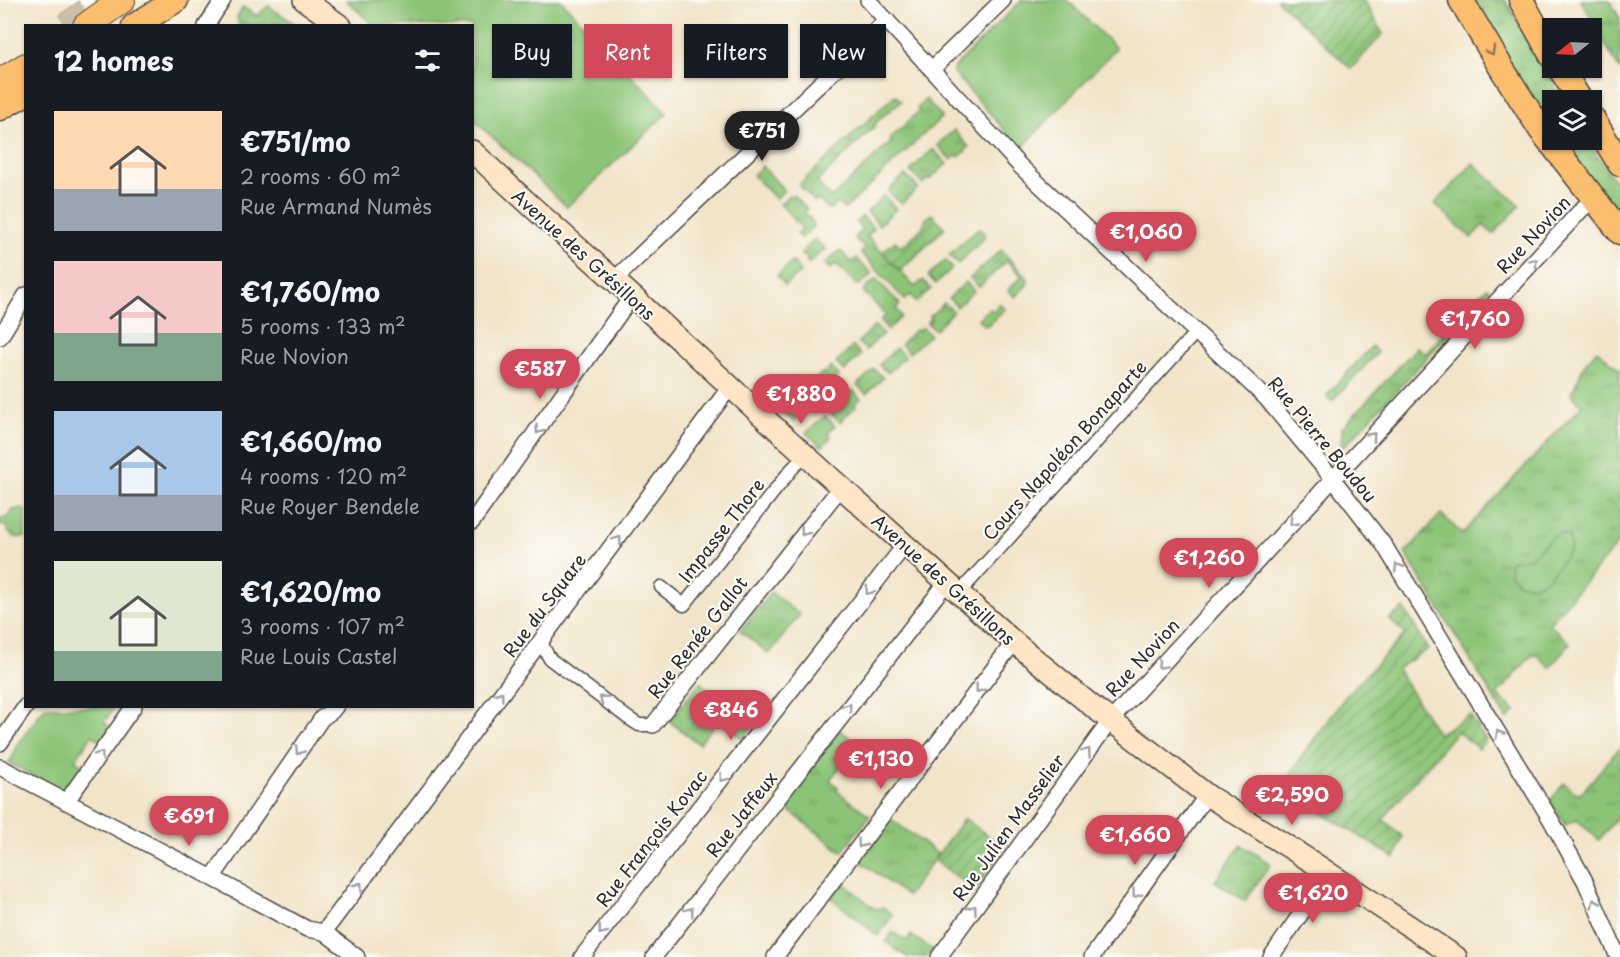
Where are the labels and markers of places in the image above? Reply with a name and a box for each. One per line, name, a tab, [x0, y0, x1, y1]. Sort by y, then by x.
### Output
pin: €751	[726, 111, 798, 162]
pin: €1,060	[1097, 212, 1195, 263]
pin: €1,760	[1426, 299, 1524, 350]
pin: €587	[504, 349, 576, 400]
pin: €1,880	[752, 374, 850, 425]
pin: €1,260	[1160, 538, 1258, 589]
pin: €846	[695, 690, 767, 741]
pin: €1,130	[832, 739, 930, 790]
pin: €2,590	[1243, 775, 1341, 826]
pin: €691	[153, 796, 225, 847]
pin: €1,660	[1086, 815, 1184, 866]
pin: €1,620	[1264, 873, 1362, 924]

